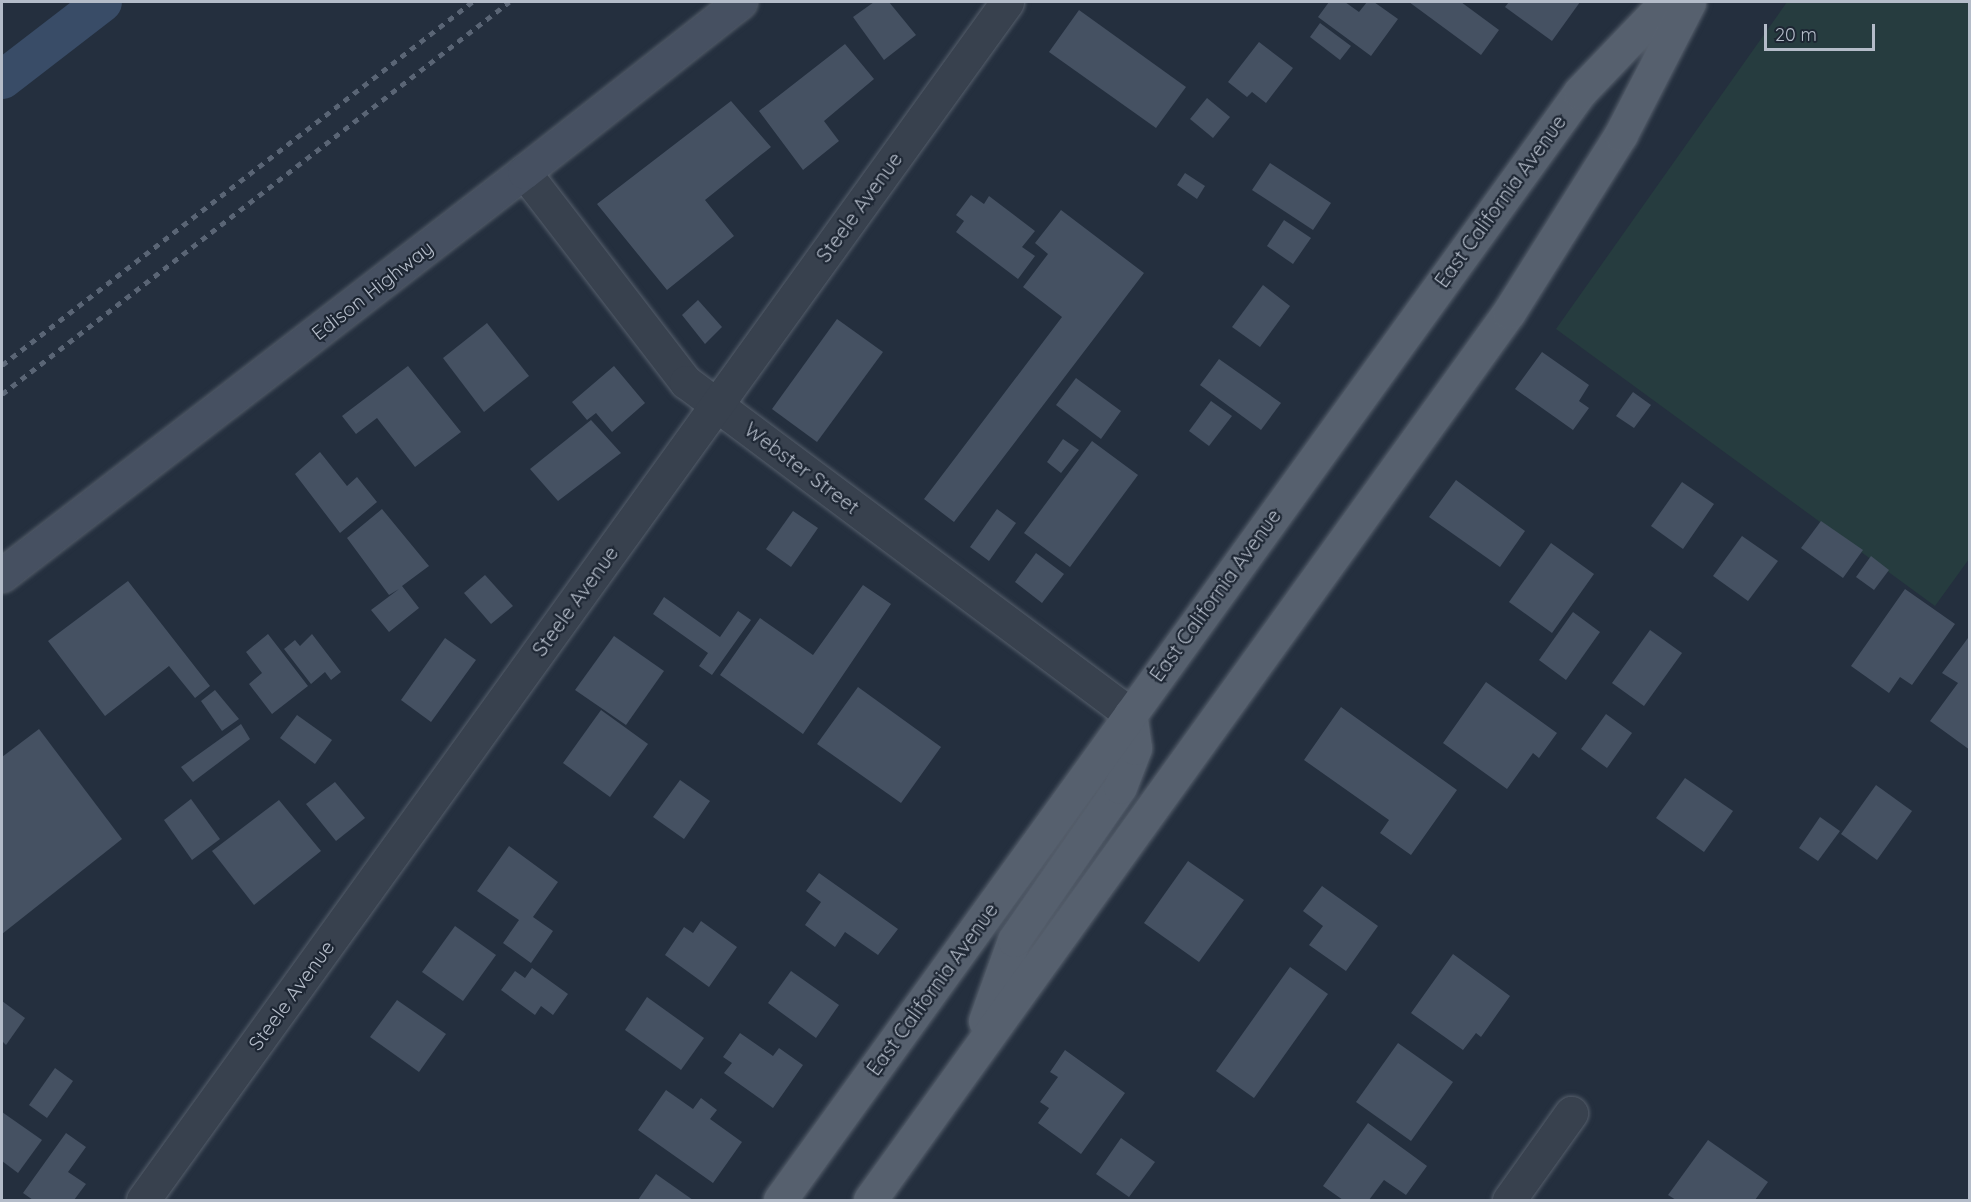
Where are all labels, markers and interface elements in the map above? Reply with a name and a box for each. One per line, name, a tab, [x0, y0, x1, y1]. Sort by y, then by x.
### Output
scale bar	[1767, 12, 1878, 50]
text: 20 m	[1775, 23, 1817, 46]
street label: East California Avenue	[1429, 110, 1571, 292]
street label: Steele Avenue	[811, 147, 907, 267]
street label: Edison Highway	[307, 235, 437, 345]
street label: Webster Street	[740, 417, 864, 519]
street label: East California Avenue	[1144, 504, 1286, 686]
street label: Steele Avenue	[527, 541, 623, 661]
street label: East California Avenue	[861, 898, 1003, 1080]
street label: Steele Avenue	[243, 935, 339, 1055]

